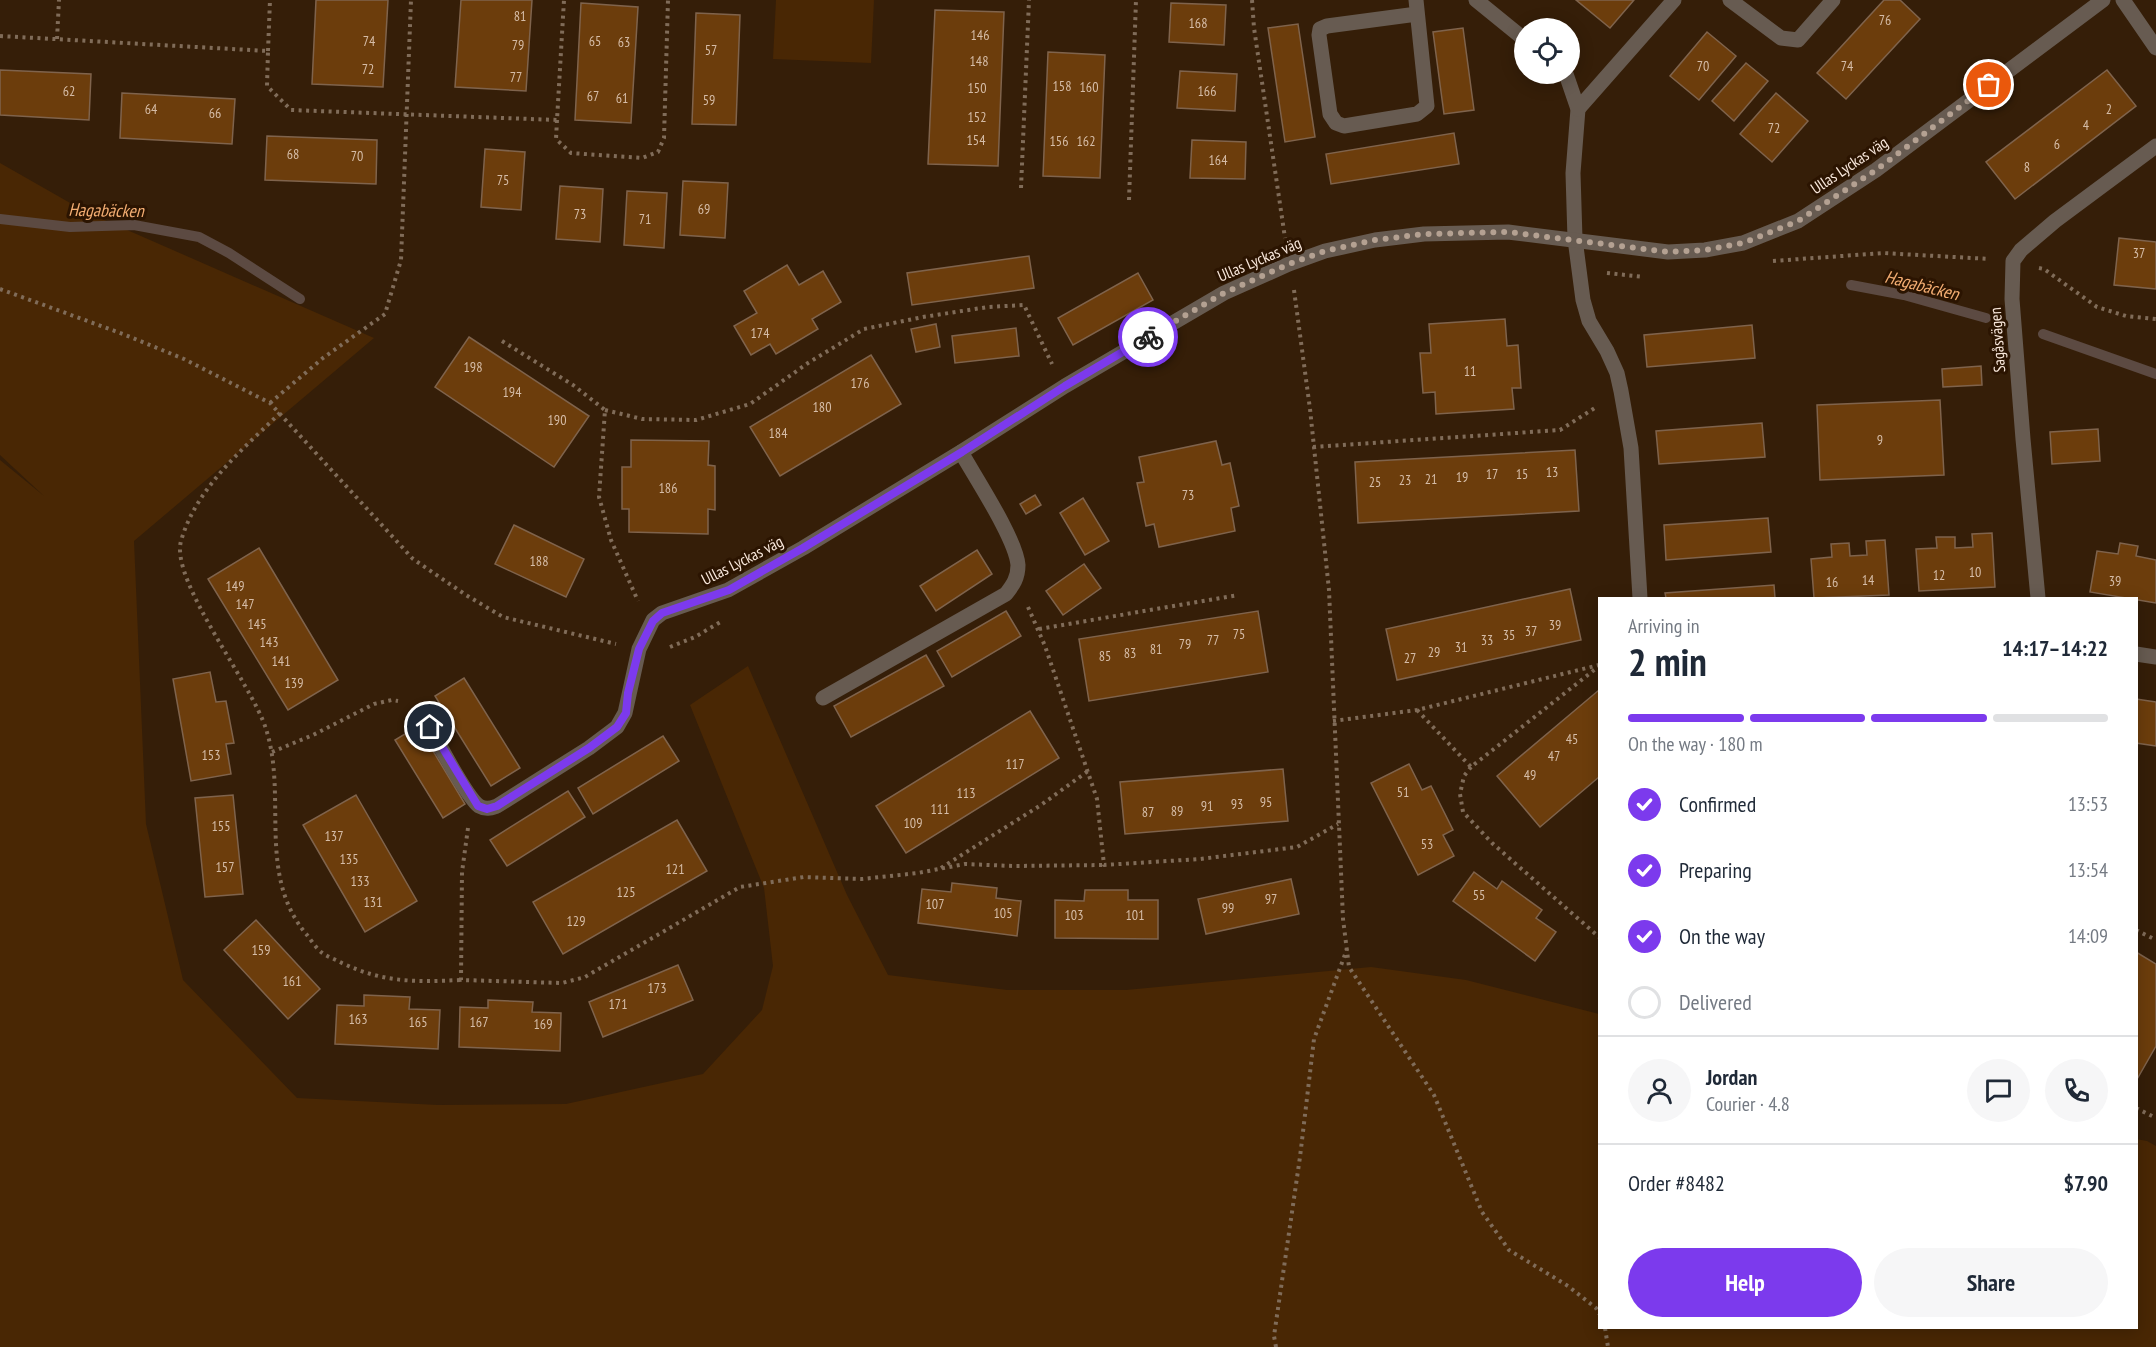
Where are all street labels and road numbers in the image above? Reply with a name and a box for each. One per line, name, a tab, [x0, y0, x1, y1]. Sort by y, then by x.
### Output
street label: Ullas Lyckas väg	[1807, 132, 1891, 198]
street label: Ullas Lyckas väg	[1214, 232, 1304, 286]
street label: Sagåsvägen	[1985, 307, 2009, 373]
street label: Ullas Lyckas väg	[698, 531, 786, 589]

